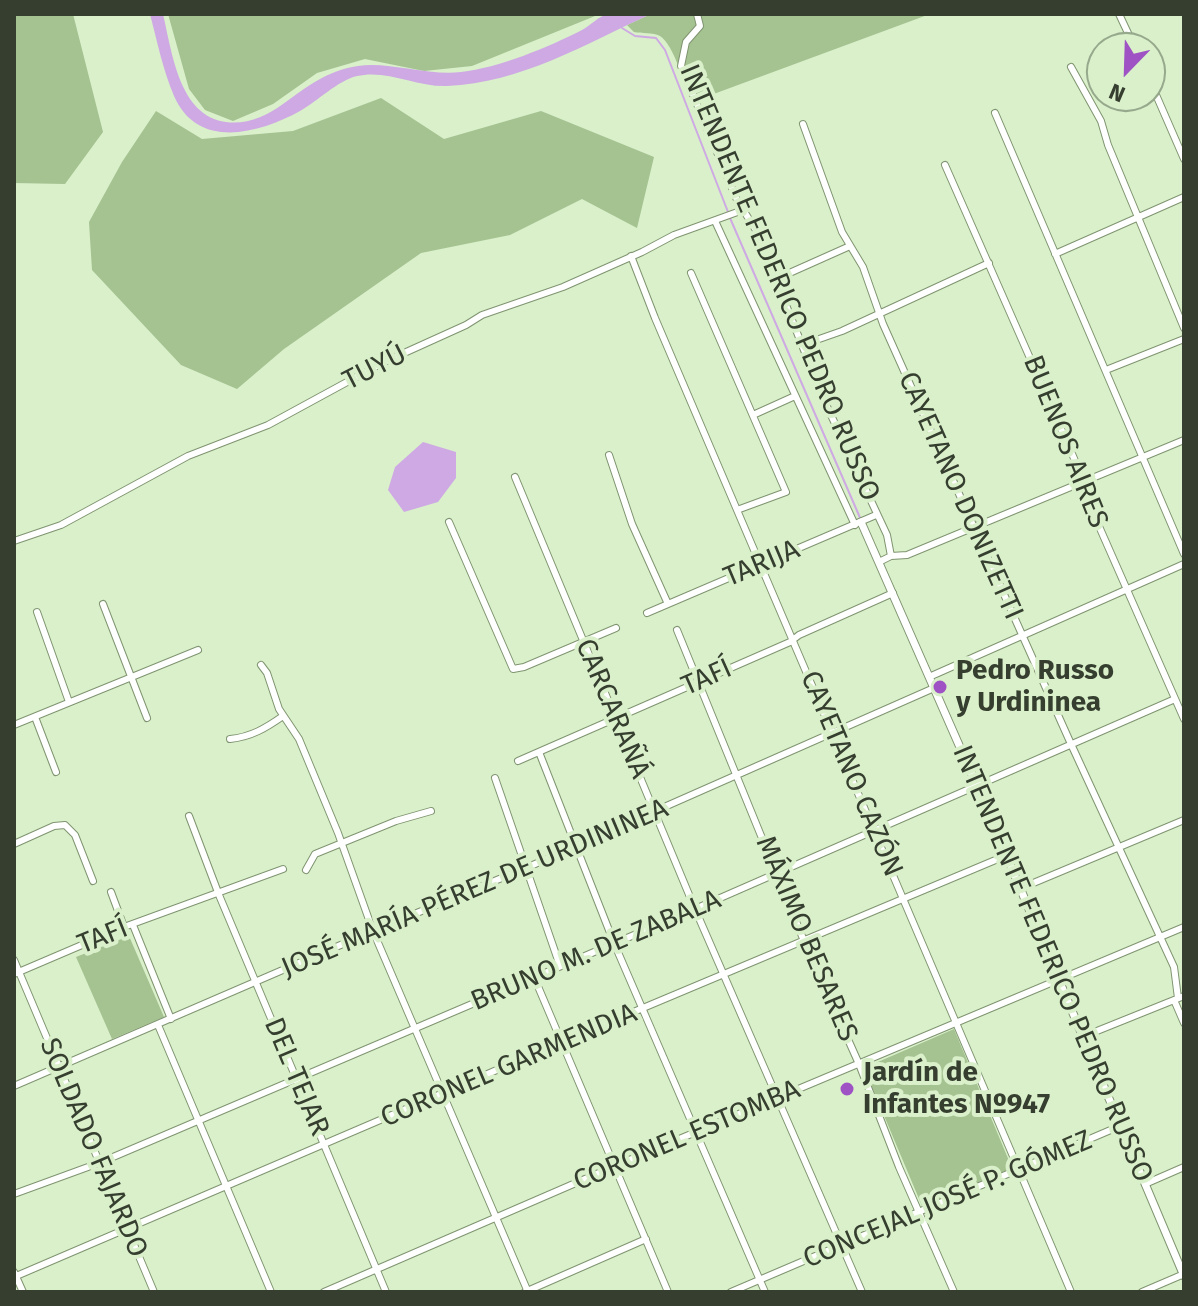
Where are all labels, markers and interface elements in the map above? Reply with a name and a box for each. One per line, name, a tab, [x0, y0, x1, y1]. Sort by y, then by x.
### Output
north arrow	[1086, 32, 1166, 112]
street label: INTENDENTE FEDERICO PEDRO RUSSO	[671, 60, 887, 506]
text: N	[1105, 77, 1129, 108]
street label: TUYÚ	[338, 338, 412, 398]
street label: BUENOS AIRES	[1015, 351, 1115, 533]
street label: CAYETANO DONIZETTI	[890, 367, 1030, 625]
street label: TARIJA	[719, 533, 805, 595]
street label: CARCARAÑÁ	[568, 634, 656, 784]
street label: TAFÍ	[677, 652, 737, 704]
place label: Pedro Russo y Urdininea	[956, 654, 1114, 720]
street label: CAYETANO CAZÓN	[793, 666, 909, 882]
marker: Pedro Russo y Urdininea	[931, 678, 949, 696]
street label: INTENDENTE FEDERICO PEDRO RUSSO	[944, 741, 1160, 1187]
street label: JOSÉ MARÍA PÉREZ DE URDININEA	[277, 792, 673, 986]
street label: MÁXIMO BESARES	[748, 832, 864, 1046]
street label: BRUNO M. DE ZABALA	[466, 883, 726, 1019]
street label: TAFÍ	[73, 912, 133, 962]
street label: CORONEL GARMENDIA	[376, 997, 642, 1135]
street label: DEL TEJAR	[256, 1013, 336, 1141]
street label: SOLDADO FAJARDO	[32, 1033, 154, 1263]
place label: Jardín de Infantes Nº947	[863, 1056, 1050, 1122]
street label: CORONEL ESTOMBA	[569, 1073, 805, 1199]
marker: Jardín de Infantes Nº947	[838, 1080, 856, 1098]
street label: CONCEJAL JOSÉ P. GÓMEZ	[798, 1124, 1098, 1276]

